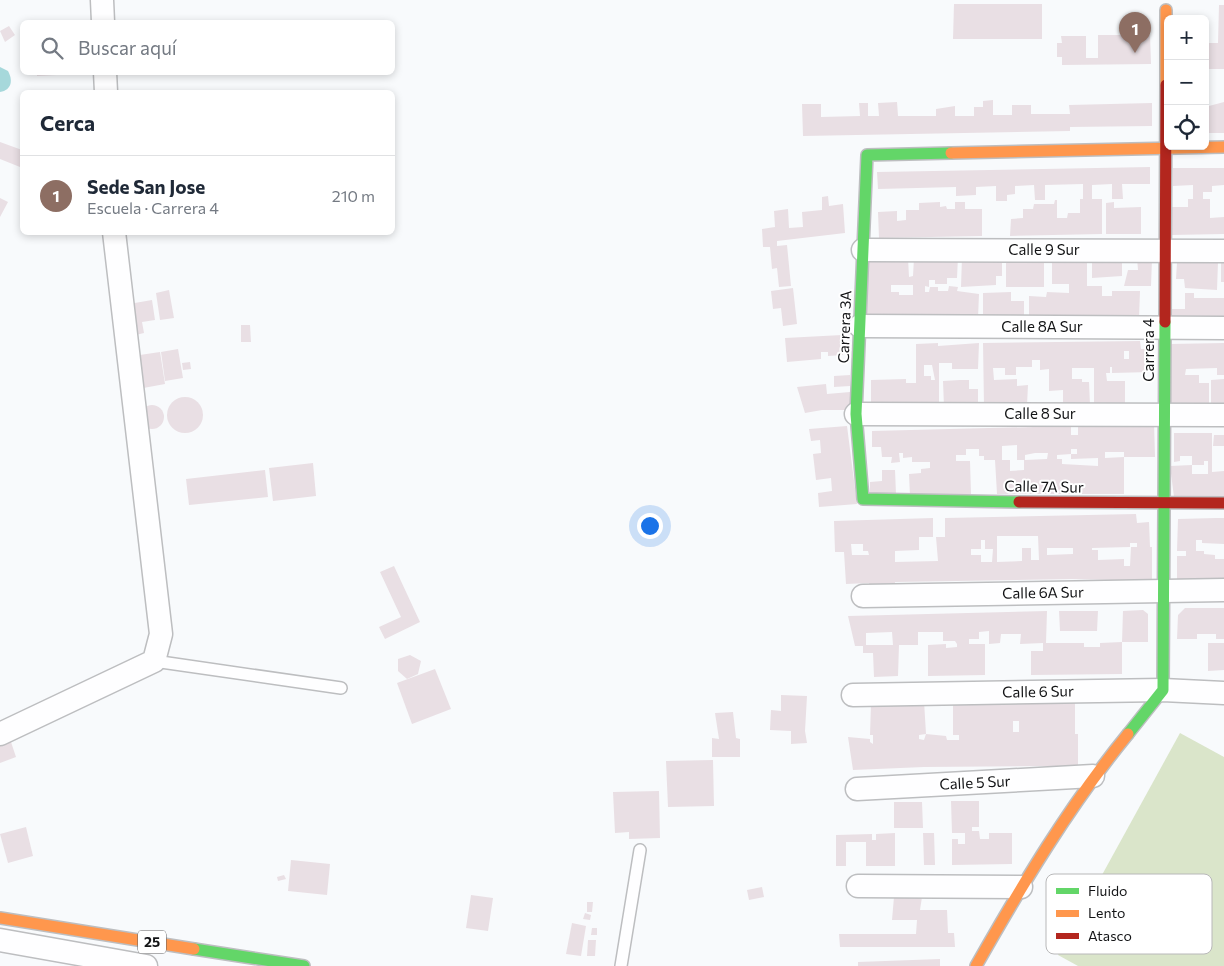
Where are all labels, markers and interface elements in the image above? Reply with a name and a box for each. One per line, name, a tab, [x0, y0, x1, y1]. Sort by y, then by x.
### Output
pin: 1	[1119, 12, 1151, 53]
map controls	[1164, 15, 1209, 150]
button: +	[1164, 15, 1209, 60]
search box	[20, 20, 395, 75]
icon: search	[38, 34, 66, 62]
text: Buscar aquí	[78, 36, 177, 59]
button: −	[1164, 60, 1209, 105]
button: locate	[1164, 105, 1209, 150]
text: Cerca	[40, 110, 95, 135]
text: Sede San Jose	[87, 175, 205, 198]
text: 1	[52, 186, 60, 205]
text: 210 m	[332, 186, 375, 205]
text: Escuela · Carrera 4	[87, 198, 219, 217]
street label: Calle 9 Sur	[1008, 240, 1080, 258]
street label: Carrera 3A	[834, 290, 854, 364]
street label: Calle 8A Sur	[1001, 317, 1083, 335]
street label: Carrera 4	[1139, 318, 1157, 382]
street label: Calle 8 Sur	[1004, 404, 1076, 422]
street label: Calle 7A Sur	[1004, 476, 1084, 496]
your location	[637, 513, 663, 539]
street label: Calle 6A Sur	[1002, 582, 1084, 602]
street label: Calle 6 Sur	[1002, 681, 1074, 701]
street label: Calle 5 Sur	[939, 771, 1011, 793]
legend	[1046, 874, 1212, 954]
text: Fluido	[1088, 882, 1127, 899]
text: Lento	[1088, 904, 1125, 921]
text: Atasco	[1088, 927, 1132, 944]
road number: 25	[138, 930, 166, 954]

